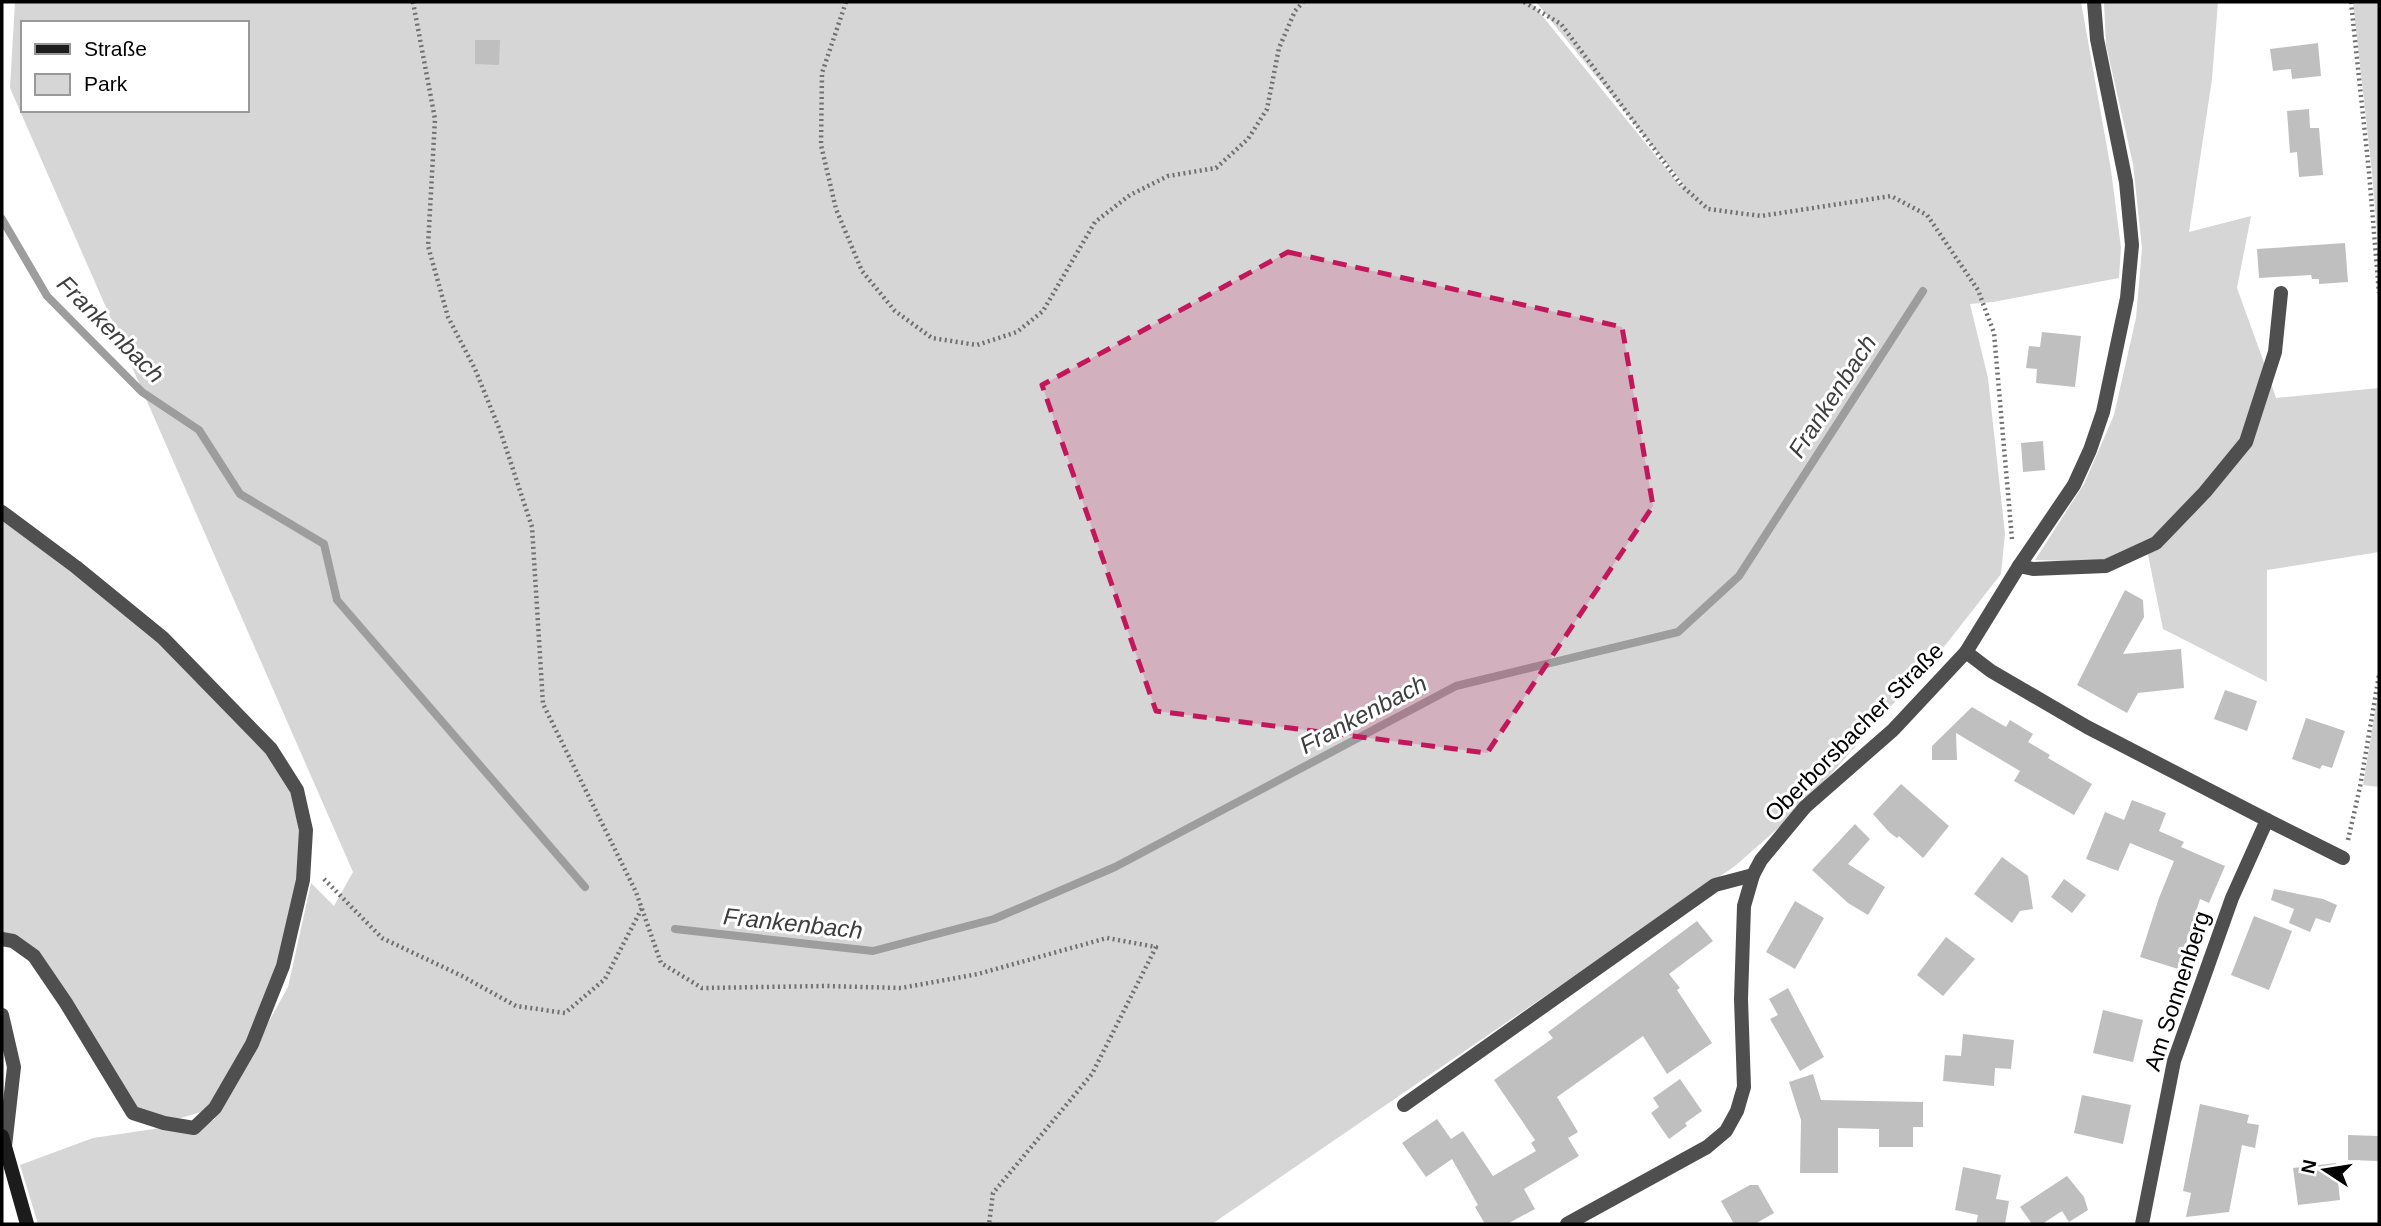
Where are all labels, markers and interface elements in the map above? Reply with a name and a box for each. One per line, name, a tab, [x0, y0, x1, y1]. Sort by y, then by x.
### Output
legend	[21, 21, 248, 112]
text: Straße	[84, 37, 147, 60]
text: Park	[84, 72, 128, 95]
water label: Frankenbach	[52, 270, 170, 388]
water label: Frankenbach	[1783, 330, 1881, 462]
street label: Oberborsbacher Straße	[1759, 637, 1949, 827]
water label: Frankenbach	[1295, 669, 1431, 759]
water label: Frankenbach	[722, 902, 864, 944]
street label: Am Sonnenberg	[2139, 908, 2215, 1074]
north arrow	[2290, 1135, 2360, 1205]
text: N	[2297, 1158, 2321, 1175]

